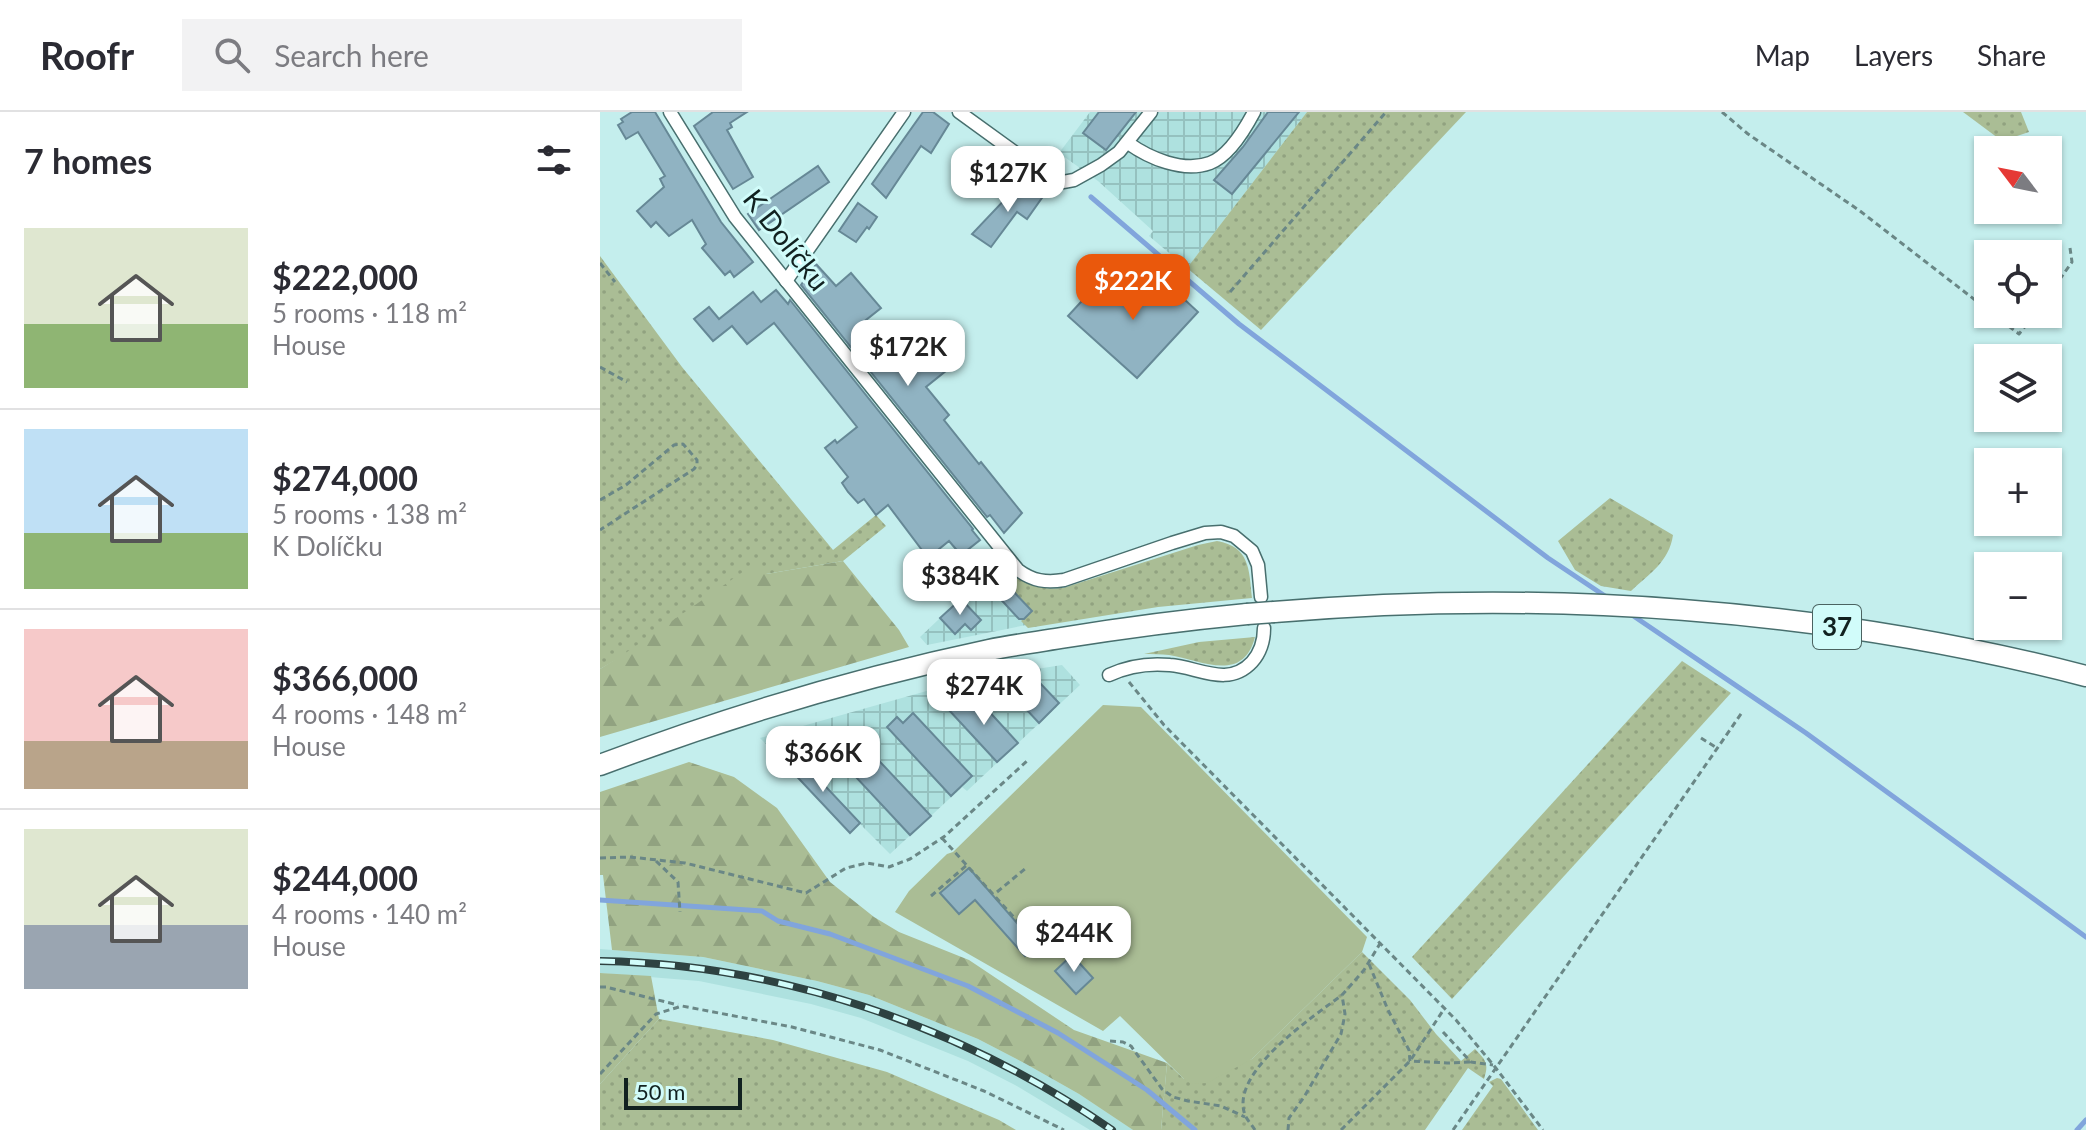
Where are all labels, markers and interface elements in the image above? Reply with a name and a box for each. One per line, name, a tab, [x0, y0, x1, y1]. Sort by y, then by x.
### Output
search box	[182, 19, 742, 91]
text: Roofr	[40, 32, 134, 78]
icon: search	[210, 33, 254, 77]
text: Search here	[274, 37, 429, 73]
text: Map	[1755, 38, 1810, 72]
text: Layers	[1854, 38, 1933, 72]
text: Share	[1977, 38, 2046, 72]
north arrow	[1974, 136, 2062, 224]
map controls	[1974, 136, 2062, 640]
icon: filters	[532, 138, 576, 182]
text: 7 homes	[24, 140, 152, 181]
pin: $127K	[952, 146, 1064, 214]
text: $127K	[969, 156, 1047, 188]
street label: K Dolíčku	[737, 182, 837, 297]
button: locate	[1974, 240, 2062, 328]
pin: $222K	[1077, 254, 1189, 322]
text: $222,000	[272, 256, 418, 297]
icon: home	[88, 260, 184, 356]
text: $222K	[1094, 264, 1172, 296]
text: 5 rooms · 118 m²	[272, 297, 467, 329]
pin: $172K	[852, 320, 964, 388]
text: House	[272, 329, 346, 361]
text: $172K	[869, 330, 947, 362]
button: layers	[1974, 344, 2062, 432]
button: +	[1974, 448, 2062, 536]
text: $274,000	[272, 457, 418, 498]
icon: home	[88, 461, 184, 557]
text: 5 rooms · 138 m²	[272, 498, 467, 530]
text: K Dolíčku	[272, 530, 383, 562]
pin: $384K	[904, 549, 1016, 617]
button: −	[1974, 552, 2062, 640]
text: $384K	[921, 559, 999, 591]
road number: 37	[1813, 605, 1861, 649]
text: $366,000	[272, 657, 418, 698]
pin: $274K	[928, 659, 1040, 727]
icon: home	[88, 661, 184, 757]
text: $274K	[945, 669, 1023, 701]
text: 4 rooms · 148 m²	[272, 698, 467, 730]
pin: $366K	[767, 726, 879, 794]
text: House	[272, 730, 346, 762]
text: $366K	[784, 736, 862, 768]
text: $244,000	[272, 857, 418, 898]
icon: home	[88, 861, 184, 957]
text: 4 rooms · 140 m²	[272, 898, 467, 930]
pin: $244K	[1018, 906, 1130, 974]
text: $244K	[1035, 916, 1113, 948]
text: House	[272, 930, 346, 962]
scale bar	[624, 1074, 742, 1110]
text: 50 m	[636, 1078, 685, 1105]

